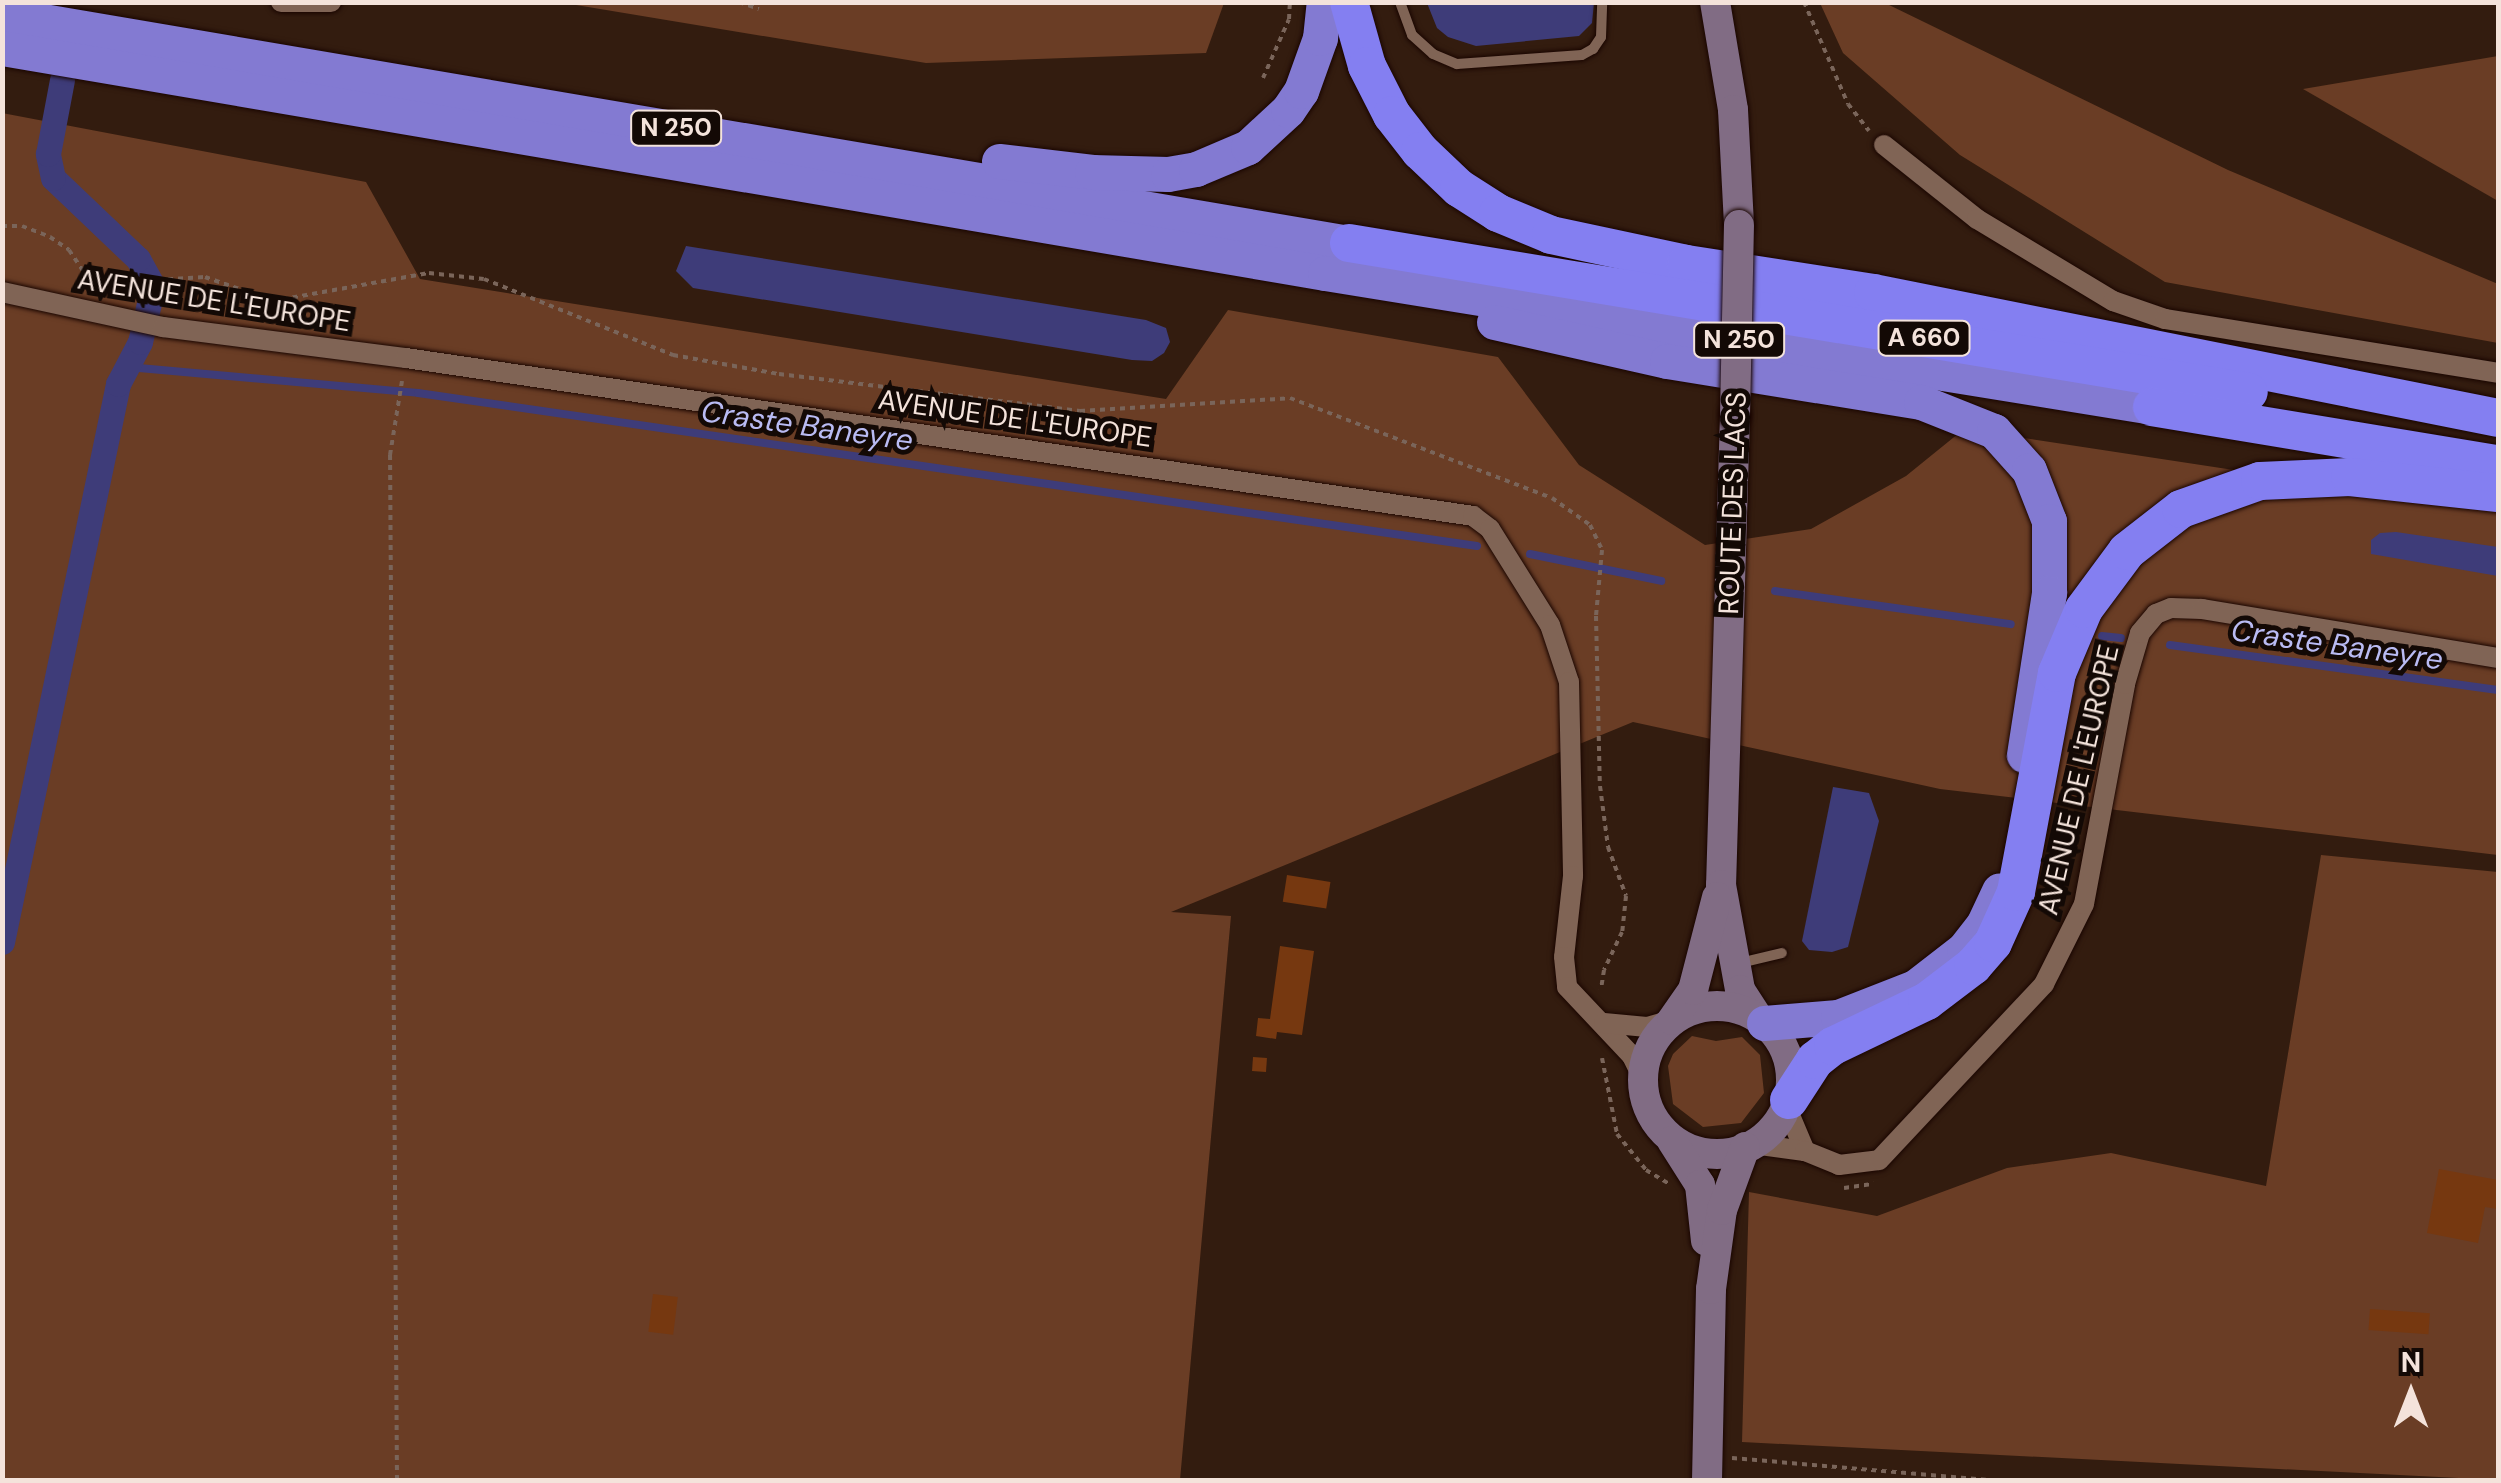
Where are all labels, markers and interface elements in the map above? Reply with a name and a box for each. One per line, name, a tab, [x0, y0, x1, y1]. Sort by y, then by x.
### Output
road number: N 250	[628, 108, 724, 148]
street label: AVENUE DE L'EUROPE	[75, 263, 353, 339]
road number: A 660	[1876, 318, 1972, 358]
road number: N 250	[1692, 320, 1786, 360]
street label: AVENUE DE L'EUROPE	[876, 383, 1154, 455]
street label: ROUTE DES LACS	[1712, 391, 1754, 615]
water label: Craste Baneyre	[699, 393, 915, 459]
water label: Craste Baneyre	[2229, 612, 2445, 678]
street label: AVENUE DE L'EUROPE	[2032, 642, 2126, 918]
north arrow	[2361, 1343, 2461, 1443]
text: N	[2401, 1344, 2421, 1381]

